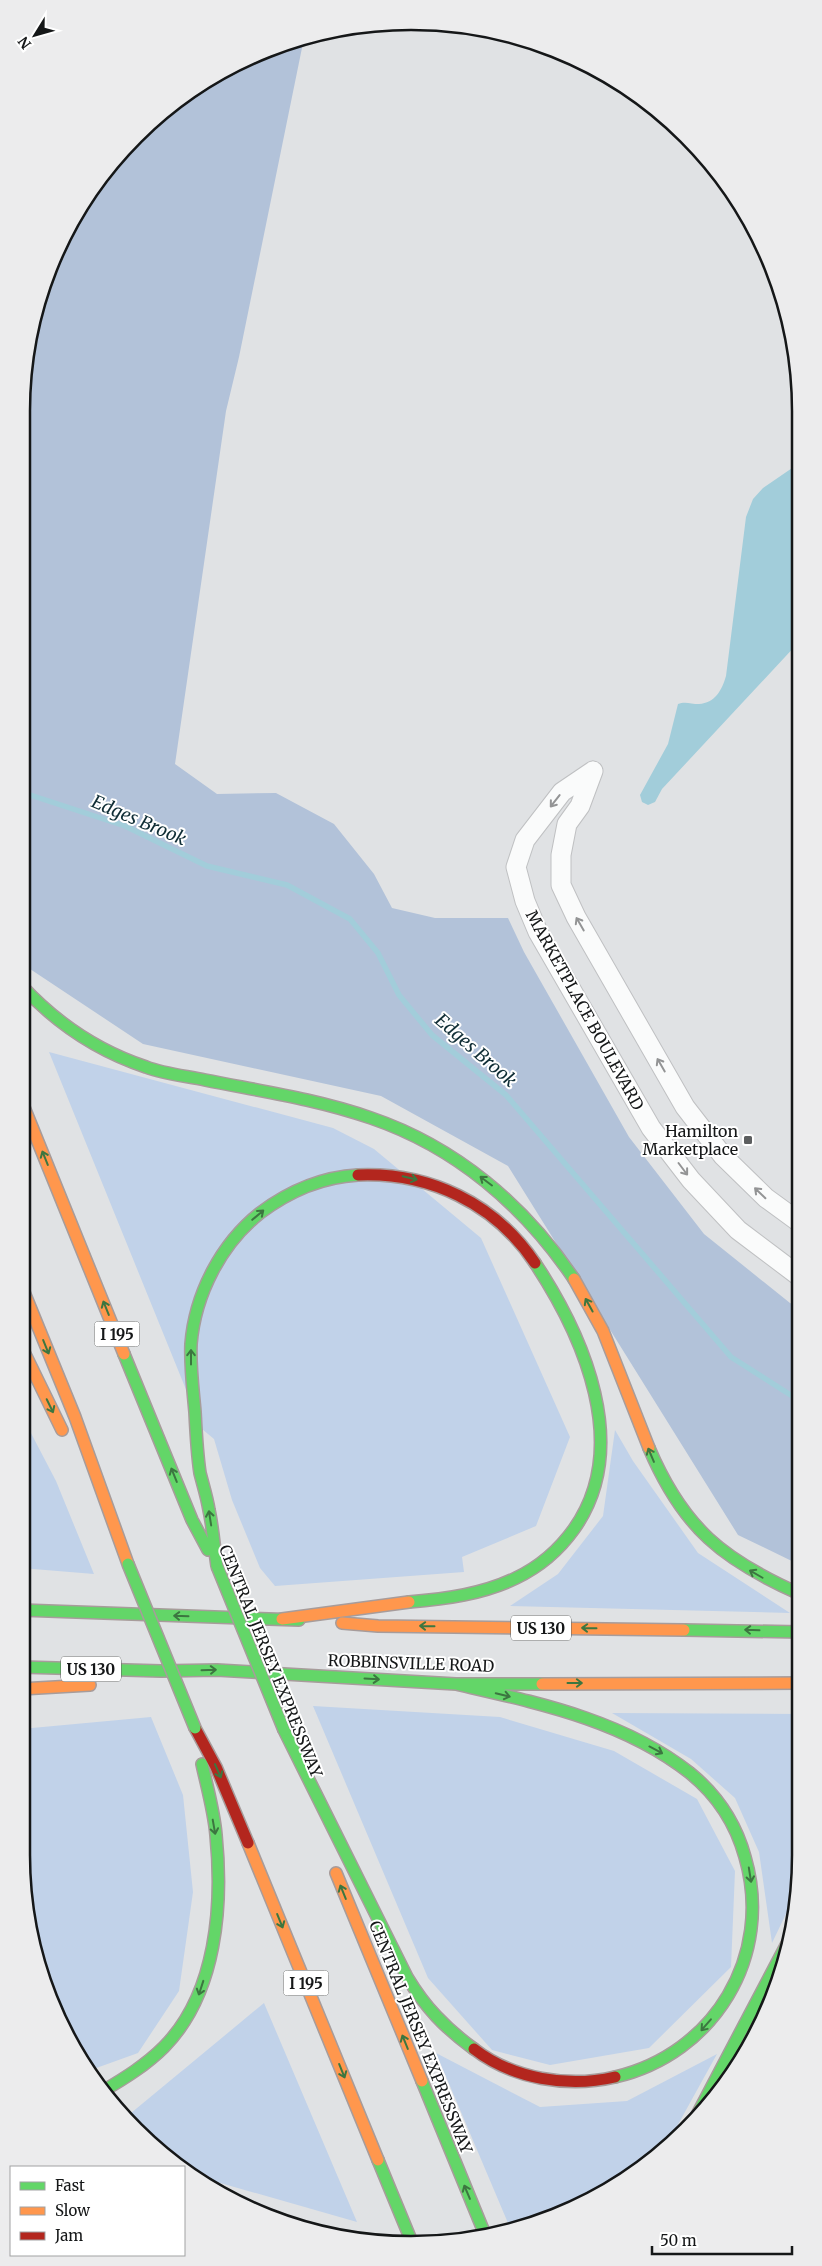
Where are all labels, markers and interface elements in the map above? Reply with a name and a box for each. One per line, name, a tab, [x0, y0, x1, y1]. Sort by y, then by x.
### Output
north arrow	[10, 10, 60, 60]
text: N	[14, 33, 35, 53]
water label: Edges Brook	[88, 790, 190, 850]
one-way arrow	[550, 794, 560, 808]
street label: MARKETPLACE BOULEVARD	[522, 907, 648, 1113]
one-way arrow	[575, 918, 585, 932]
water label: Edges Brook	[431, 1008, 522, 1092]
one-way arrow	[656, 1059, 666, 1073]
place label: Hamilton Marketplace	[643, 1121, 738, 1159]
marker: Hamilton Marketplace	[742, 1134, 754, 1146]
one-way arrow	[39, 1151, 49, 1166]
one-way arrow	[677, 1162, 688, 1175]
one-way arrow	[402, 1173, 418, 1183]
one-way arrow	[479, 1176, 493, 1186]
one-way arrow	[754, 1187, 767, 1199]
one-way arrow	[251, 1210, 264, 1221]
one-way arrow	[584, 1297, 594, 1312]
one-way arrow	[101, 1301, 110, 1316]
road number: I 195	[94, 1322, 140, 1346]
one-way arrow	[42, 1339, 52, 1354]
one-way arrow	[186, 1349, 196, 1366]
one-way arrow	[46, 1398, 55, 1413]
one-way arrow	[646, 1448, 656, 1463]
one-way arrow	[168, 1468, 178, 1483]
one-way arrow	[205, 1510, 215, 1526]
street label: CENTRAL JERSEY EXPRESSWAY	[215, 1542, 327, 1781]
one-way arrow	[749, 1569, 763, 1579]
one-way arrow	[173, 1611, 189, 1620]
road number: US 130	[511, 1616, 571, 1640]
one-way arrow	[419, 1621, 435, 1631]
one-way arrow	[581, 1623, 598, 1633]
one-way arrow	[744, 1625, 760, 1635]
street label: ROBBINSVILLE ROAD	[327, 1650, 495, 1676]
road number: US 130	[61, 1656, 121, 1682]
one-way arrow	[201, 1665, 217, 1675]
one-way arrow	[363, 1674, 379, 1683]
one-way arrow	[566, 1678, 583, 1688]
one-way arrow	[495, 1691, 511, 1701]
one-way arrow	[648, 1745, 663, 1755]
one-way arrow	[214, 1763, 223, 1778]
one-way arrow	[210, 1819, 220, 1835]
one-way arrow	[745, 1867, 755, 1883]
one-way arrow	[338, 1885, 348, 1900]
one-way arrow	[276, 1913, 286, 1928]
street label: CENTRAL JERSEY EXPRESSWAY	[365, 1918, 477, 2157]
road number: I 195	[284, 1970, 328, 1996]
one-way arrow	[196, 1979, 205, 1995]
one-way arrow	[701, 2019, 712, 2032]
one-way arrow	[400, 2035, 409, 2050]
one-way arrow	[338, 2063, 347, 2078]
legend	[10, 2166, 185, 2256]
text: Fast	[55, 2176, 85, 2195]
one-way arrow	[462, 2185, 472, 2200]
text: Slow	[55, 2201, 90, 2220]
scale bar	[652, 2224, 792, 2256]
text: Jam	[54, 2226, 83, 2245]
text: 50 m	[660, 2231, 697, 2250]

